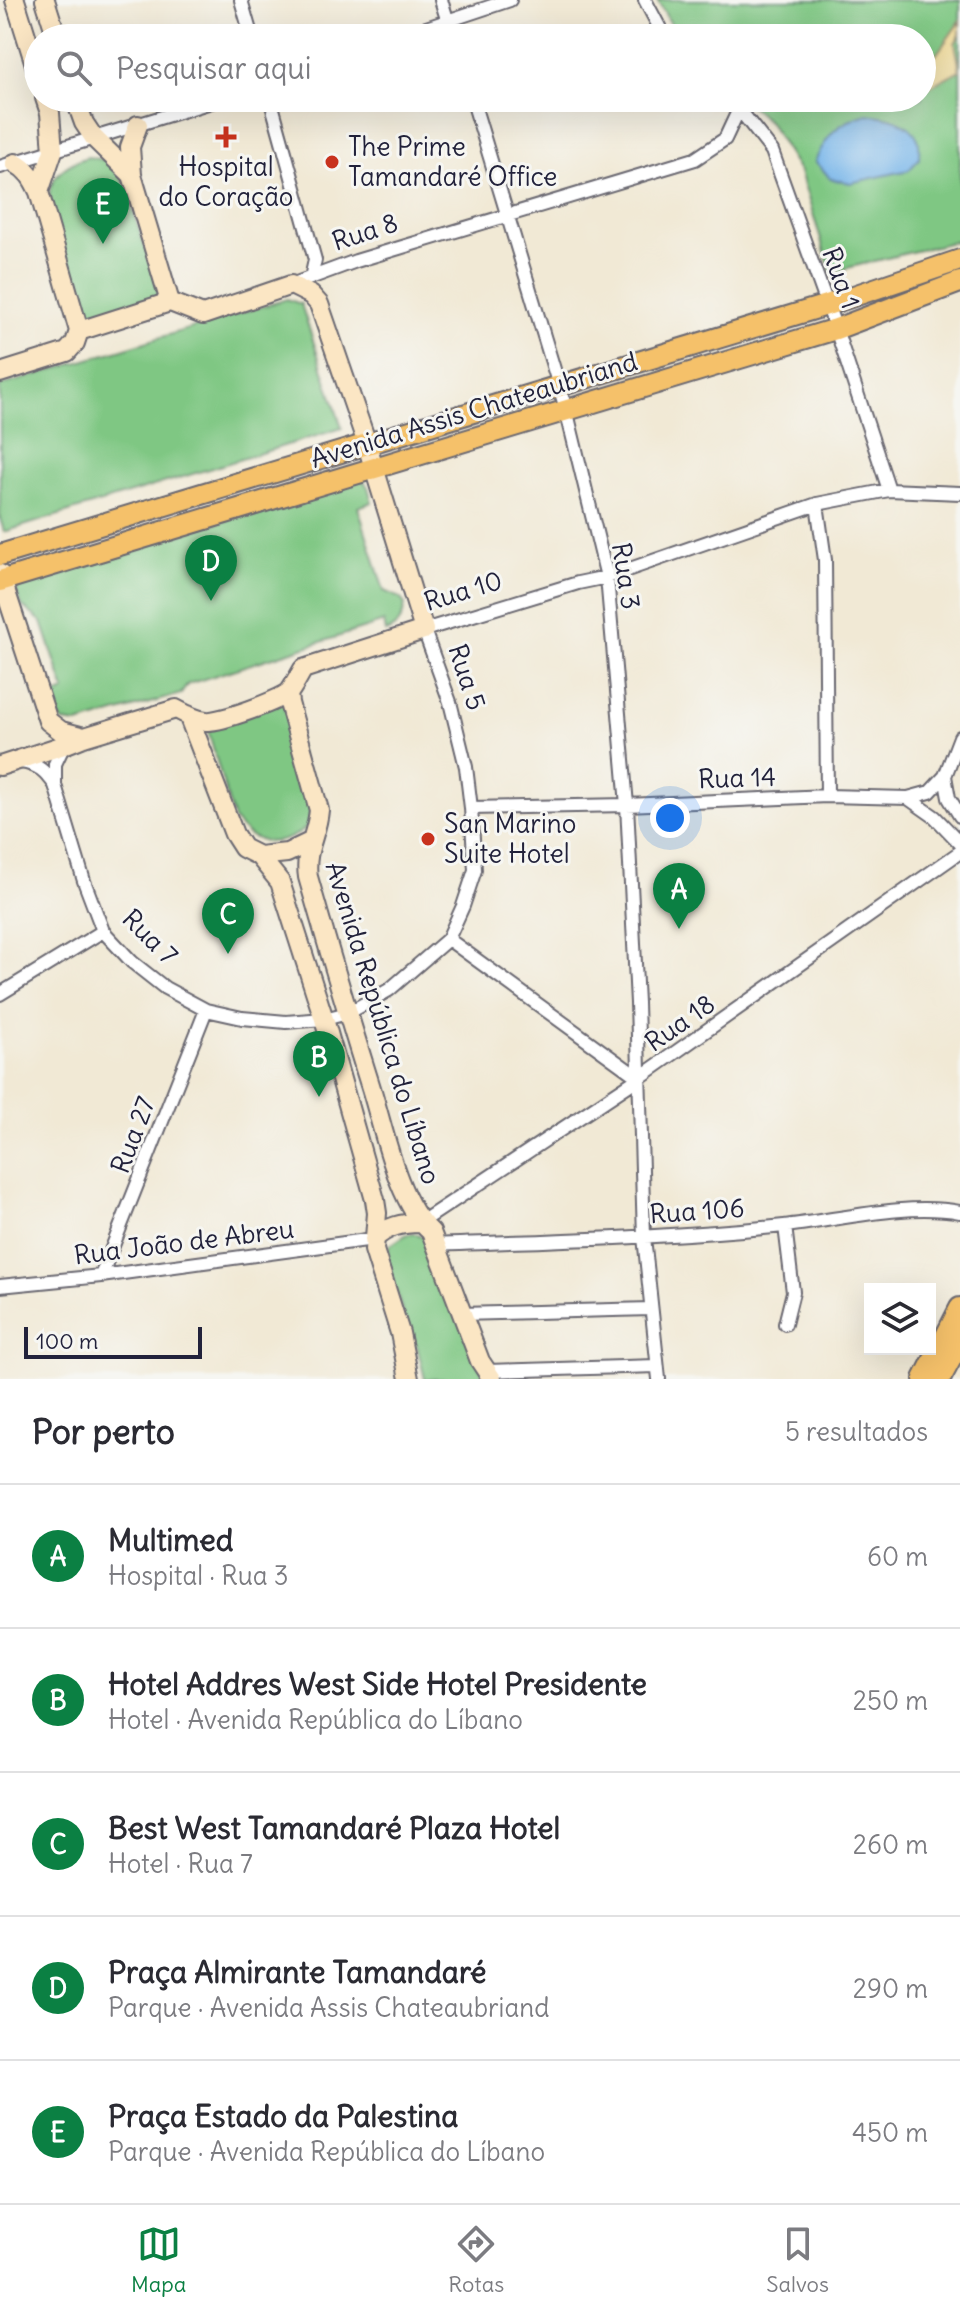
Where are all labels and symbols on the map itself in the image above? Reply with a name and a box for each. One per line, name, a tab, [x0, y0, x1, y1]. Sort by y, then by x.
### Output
marker: Hospital do Coração	[215, 126, 237, 148]
place label: The Prime Tamandaré Office	[348, 130, 557, 193]
place label: Hospital do Coração	[159, 150, 293, 213]
marker: The Prime Tamandaré Office	[323, 153, 341, 171]
pin: E	[77, 178, 129, 244]
street label: Rua 8	[328, 205, 402, 258]
street label: Rua 1	[815, 243, 868, 313]
street label: Avenida Assis Chateaubriand	[307, 344, 641, 475]
pin: D	[185, 535, 237, 601]
street label: Rua 3	[605, 540, 648, 612]
street label: Rua 10	[420, 563, 506, 618]
street label: Rua 5	[441, 640, 494, 714]
street label: Rua 14	[698, 760, 776, 795]
your location	[650, 798, 690, 838]
place label: San Marino Suite Hotel	[444, 807, 576, 870]
marker: San Marino Suite Hotel	[419, 830, 437, 848]
street label: Avenida República do Líbano	[319, 858, 448, 1188]
pin: A	[653, 863, 705, 929]
pin: C	[202, 888, 254, 954]
street label: Rua 7	[116, 902, 185, 972]
street label: Rua 18	[638, 987, 721, 1058]
pin: B	[293, 1031, 345, 1097]
street label: Rua 27	[103, 1092, 162, 1178]
street label: Rua 106	[648, 1191, 745, 1230]
street label: Rua João de Abreu	[72, 1212, 296, 1271]
scale bar	[24, 1323, 202, 1359]

